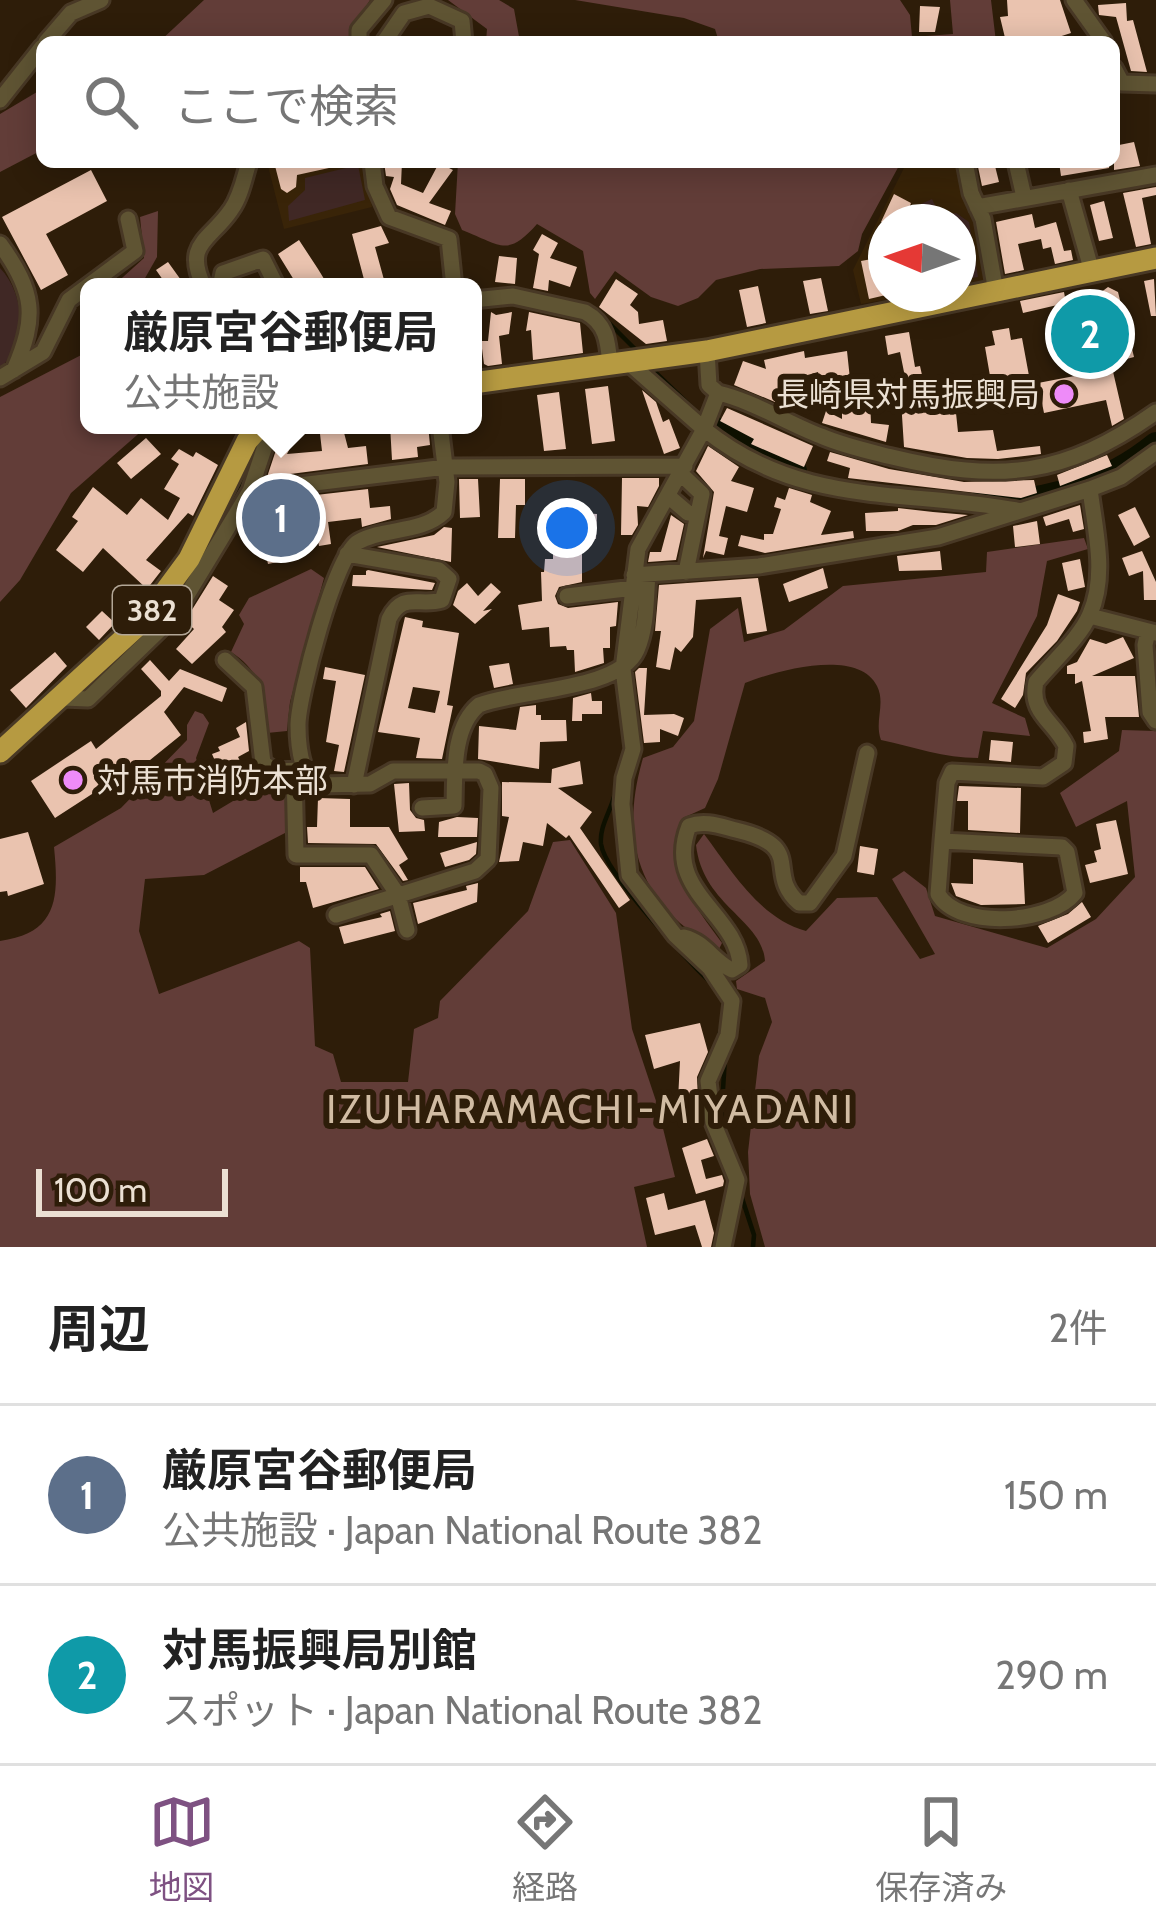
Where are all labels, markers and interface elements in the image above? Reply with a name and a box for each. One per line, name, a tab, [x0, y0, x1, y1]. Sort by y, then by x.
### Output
search box	[36, 36, 1120, 168]
icon: search	[78, 69, 144, 135]
text: ここで検索	[174, 79, 399, 133]
north arrow	[868, 204, 976, 312]
popup	[80, 278, 482, 434]
pin: 2	[1051, 289, 1129, 379]
text: 厳原宮谷郵便局	[123, 305, 439, 359]
text: 公共施設	[123, 368, 280, 416]
place label: 長崎県対馬振興局	[776, 374, 1040, 414]
marker: 長崎県対馬振興局	[1051, 381, 1077, 407]
pin: 1	[242, 473, 320, 563]
your location	[537, 498, 597, 558]
road number: 382	[113, 586, 191, 634]
place label: 対馬市消防本部	[97, 760, 328, 800]
marker: 対馬市消防本部	[60, 767, 86, 793]
district label: IZUHARAMACHI-MIYADANI	[326, 1085, 856, 1133]
scale bar	[36, 1163, 228, 1216]
text: 100 m	[54, 1170, 147, 1210]
text: 周辺	[48, 1298, 150, 1360]
text: 2件	[1049, 1304, 1108, 1352]
text: 厳原宮谷郵便局	[162, 1443, 477, 1497]
text: 1	[80, 1471, 94, 1519]
text: 150 m	[1004, 1471, 1108, 1519]
text: 公共施設 · Japan National Route 382	[162, 1506, 762, 1554]
text: 対馬振興局別館	[162, 1623, 477, 1677]
text: 2	[77, 1651, 97, 1699]
text: 290 m	[995, 1651, 1108, 1699]
text: スポット · Japan National Route 382	[162, 1686, 762, 1734]
tab: 地図	[149, 1789, 215, 1909]
tab: 経路	[512, 1789, 578, 1909]
tab: 保存済み	[875, 1789, 1007, 1909]

